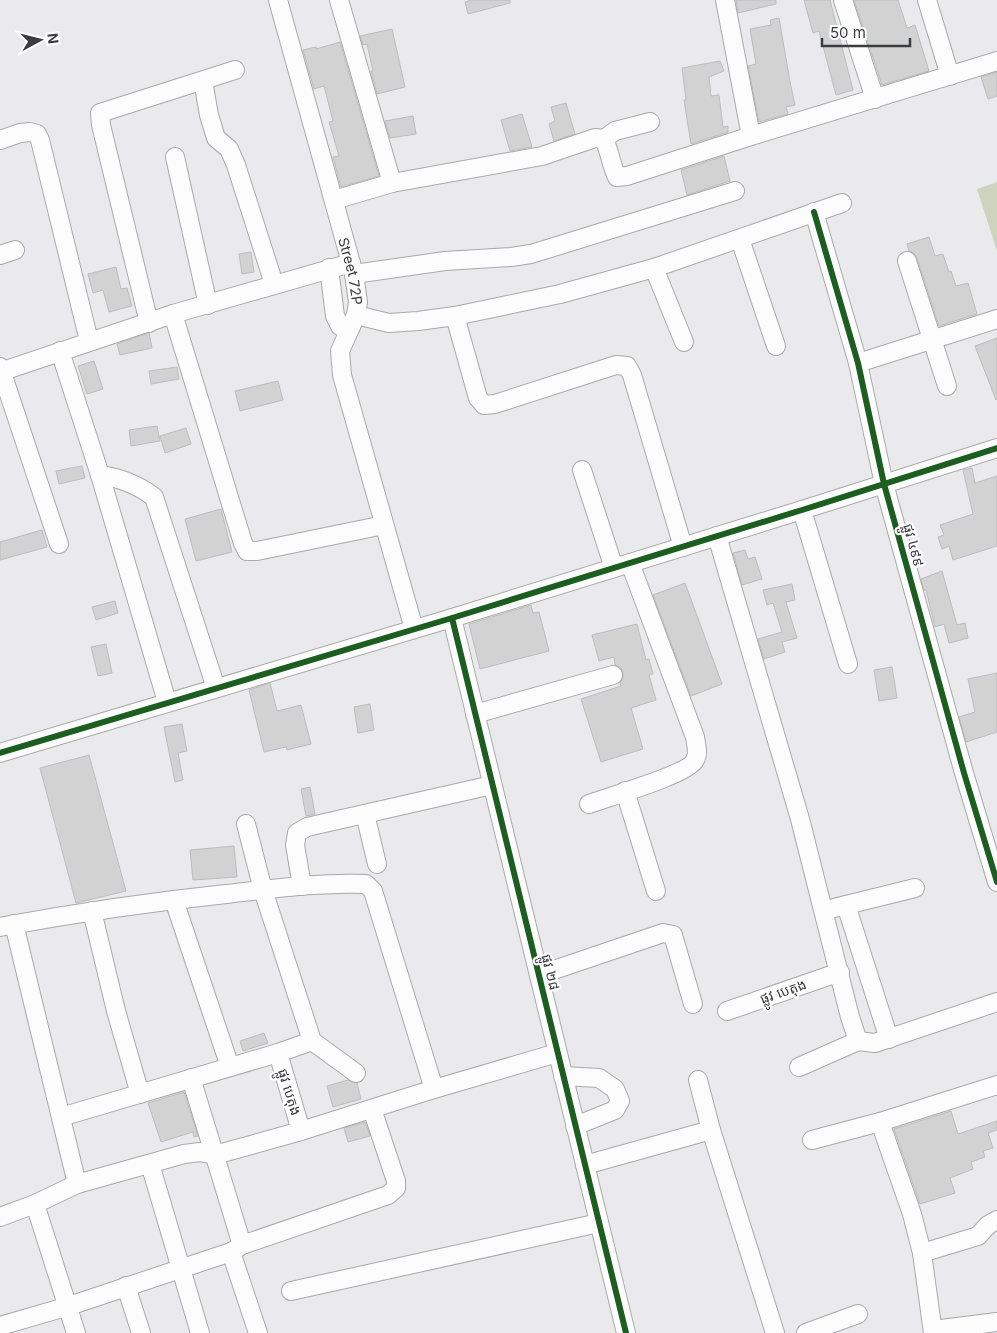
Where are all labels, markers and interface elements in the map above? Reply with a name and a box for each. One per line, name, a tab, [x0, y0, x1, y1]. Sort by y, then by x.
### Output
north arrow	[15, 15, 65, 65]
scale bar	[822, 15, 910, 47]
text: 50 m	[830, 23, 866, 42]
text: N	[44, 32, 62, 45]
street label: Street 72P	[336, 235, 367, 306]
street label: ផ្លូវ ៤៩៩	[896, 522, 928, 570]
street label: ផ្លូវ ២៨	[534, 952, 564, 993]
street label: ផ្លូវ បេតុង	[757, 975, 810, 1011]
street label: ផ្លូវ បេតុង	[271, 1067, 305, 1119]

